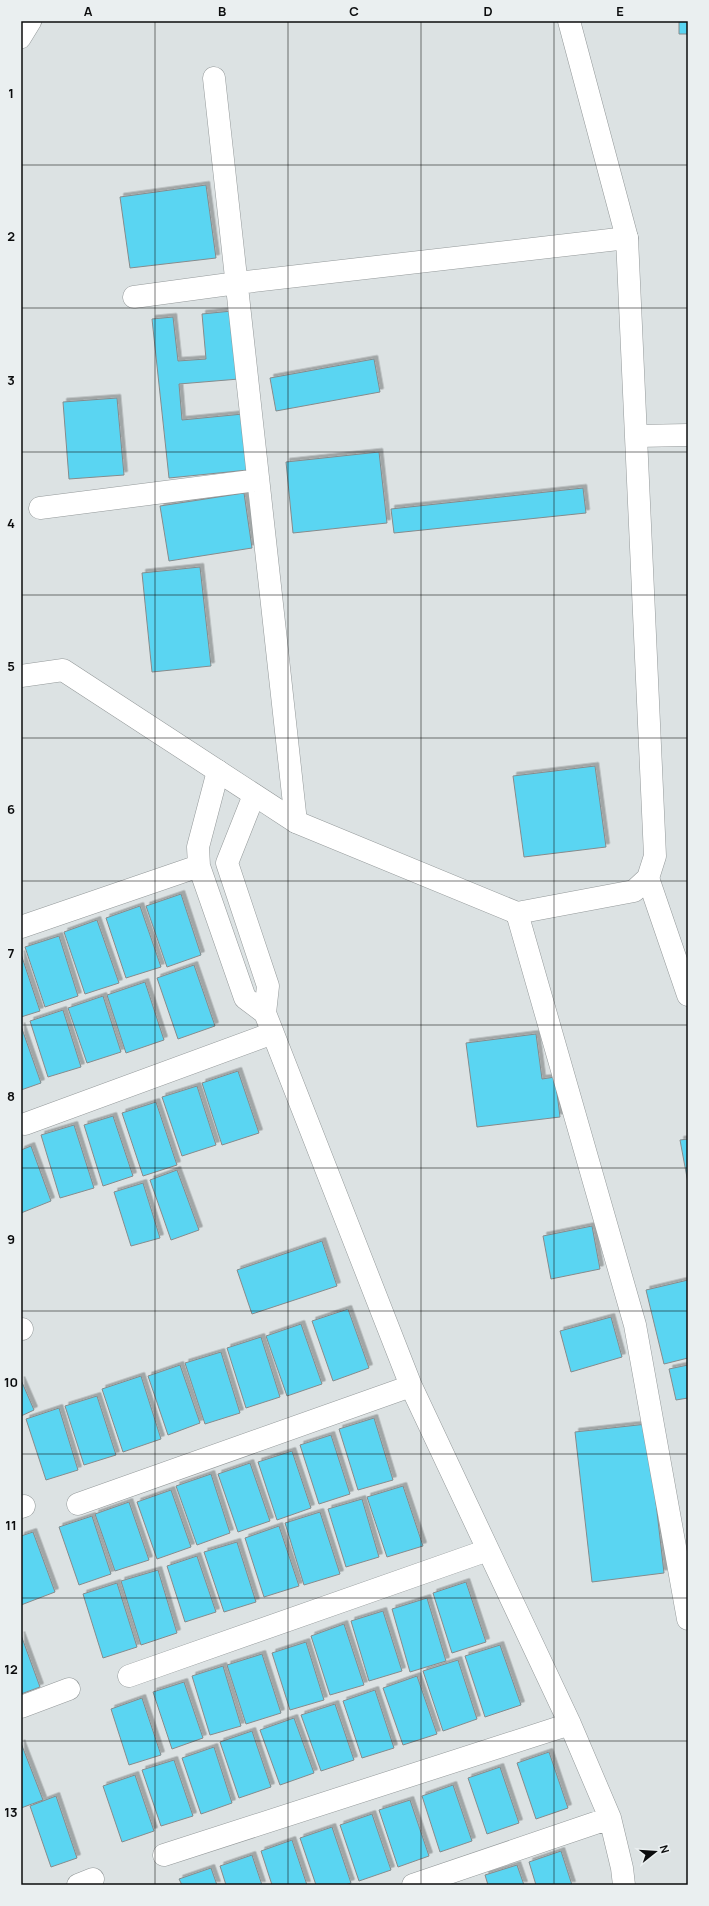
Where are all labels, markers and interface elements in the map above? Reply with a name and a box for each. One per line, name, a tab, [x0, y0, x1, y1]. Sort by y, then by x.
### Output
text: A	[84, 2, 93, 20]
text: B	[218, 2, 226, 20]
text: C	[349, 2, 359, 20]
text: D	[483, 2, 493, 20]
text: E	[616, 2, 624, 20]
text: 1	[8, 84, 14, 102]
text: 2	[7, 227, 15, 245]
text: 3	[7, 371, 15, 389]
text: 4	[7, 514, 15, 532]
text: 5	[7, 657, 15, 675]
text: 6	[7, 800, 15, 818]
text: 7	[8, 944, 15, 962]
text: 8	[7, 1087, 15, 1105]
text: 9	[7, 1230, 15, 1248]
text: 10	[4, 1373, 18, 1391]
text: 11	[5, 1516, 17, 1534]
text: 12	[4, 1660, 18, 1678]
text: 13	[4, 1803, 18, 1821]
north arrow	[635, 1832, 675, 1872]
text: N	[657, 1843, 673, 1855]

